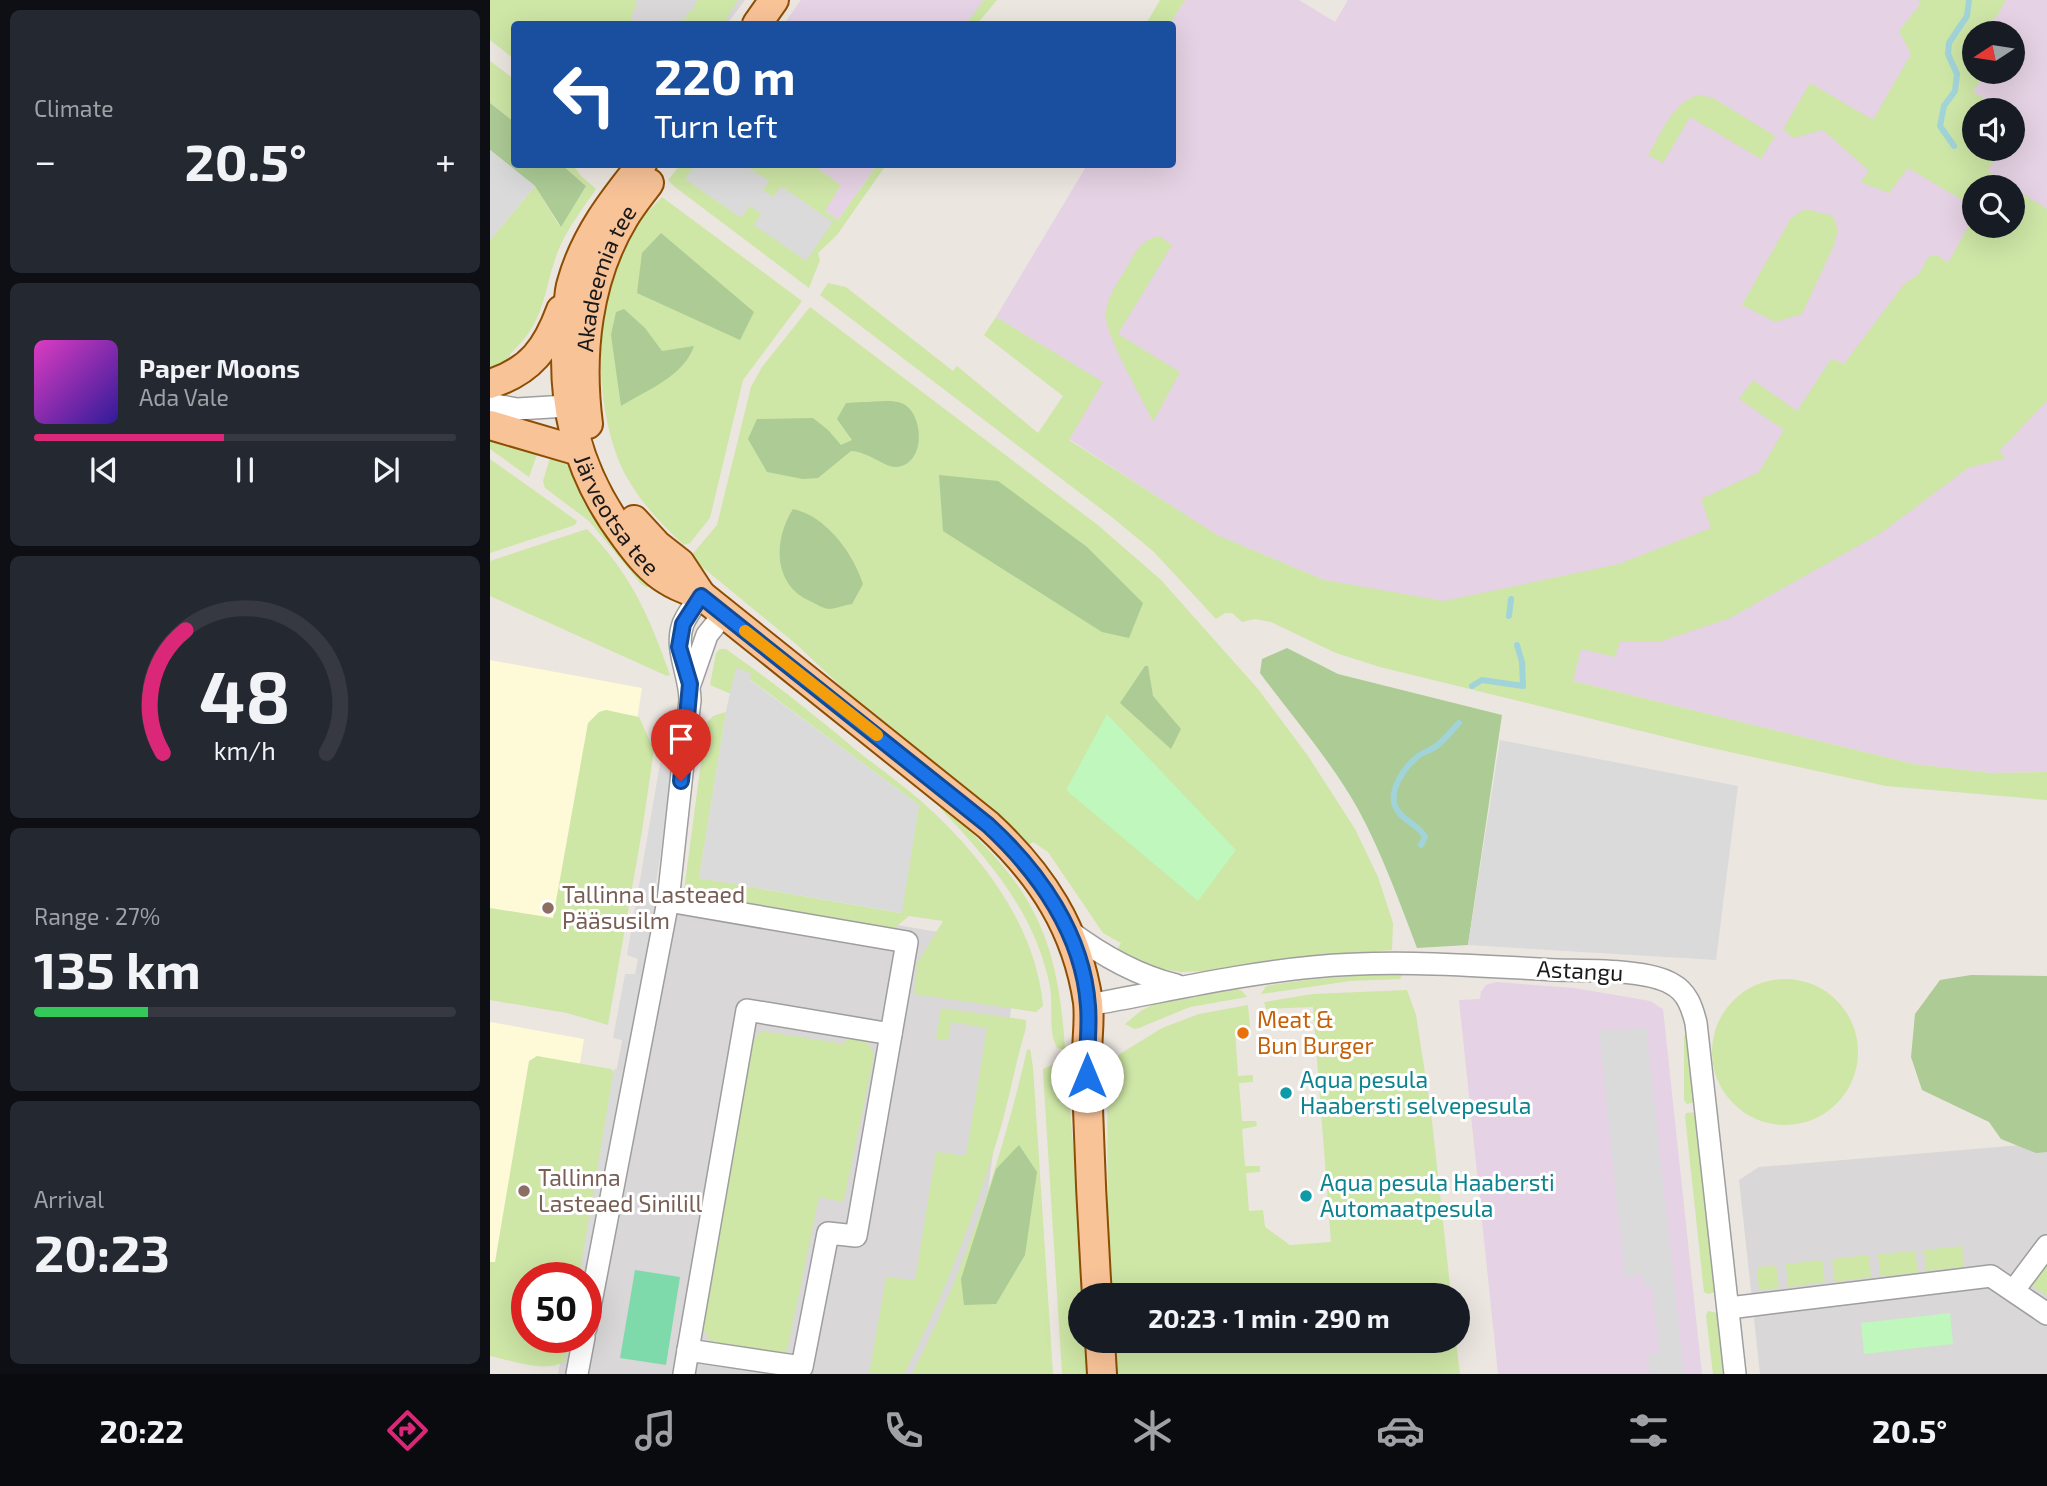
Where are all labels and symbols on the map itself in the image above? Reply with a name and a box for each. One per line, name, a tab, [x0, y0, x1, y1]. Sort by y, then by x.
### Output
north arrow	[1962, 21, 2025, 84]
street label: Akadeemia tee	[570, 199, 642, 353]
street label: Järveotsa tee	[569, 450, 665, 581]
pin	[651, 709, 711, 781]
place label: Tallinna Lasteaed Pääsusilm	[562, 880, 745, 934]
marker: Tallinna Lasteaed Pääsusilm	[540, 900, 556, 916]
street label: Astangu	[1536, 954, 1624, 986]
place label: Meat & Bun Burger	[1257, 1005, 1374, 1059]
marker: Meat & Bun Burger	[1235, 1025, 1251, 1041]
position arrow	[1050, 1039, 1124, 1113]
place label: Aqua pesula Haabersti selvepesula	[1300, 1065, 1531, 1119]
marker: Aqua pesula Haabersti selvepesula	[1278, 1085, 1294, 1101]
place label: Tallinna Lasteaed Sinilill	[538, 1163, 703, 1217]
place label: Aqua pesula Haabersti Automaatpesula	[1320, 1168, 1555, 1222]
marker: Tallinna Lasteaed Sinilill	[516, 1183, 532, 1199]
marker: Aqua pesula Haabersti Automaatpesula	[1298, 1188, 1314, 1204]
speed limit sign: 50	[511, 1262, 602, 1353]

